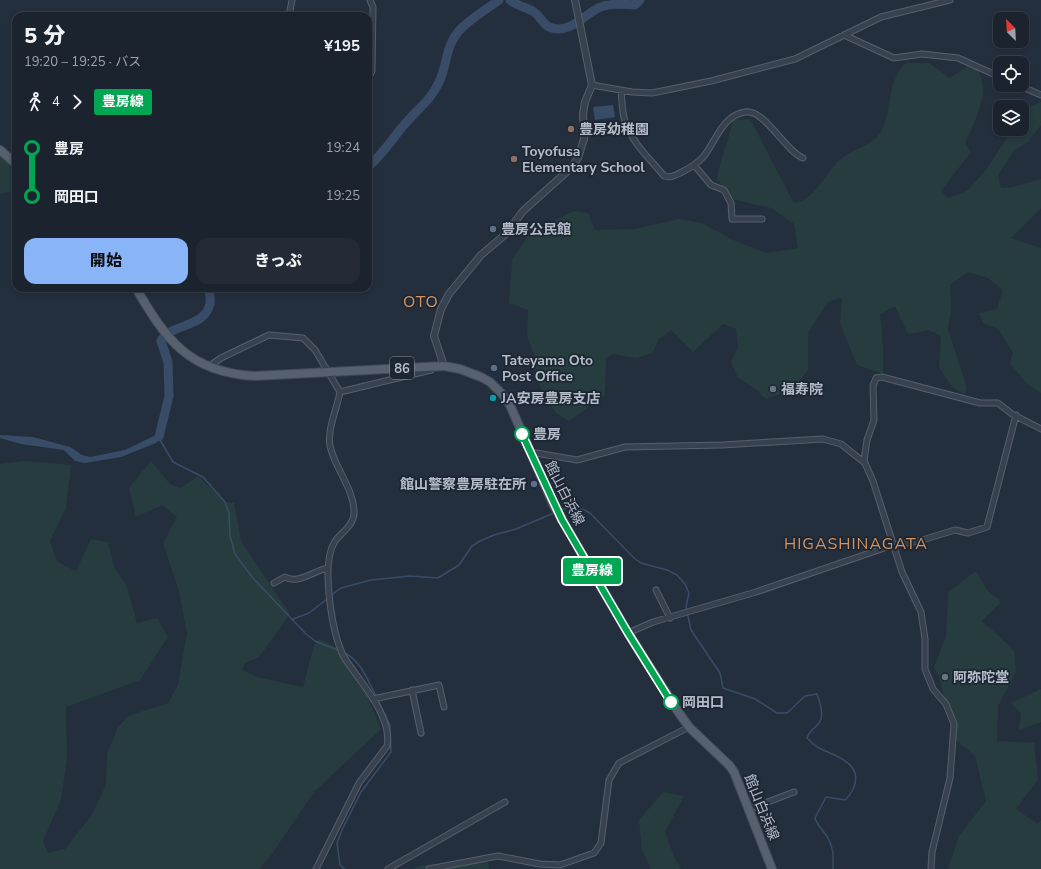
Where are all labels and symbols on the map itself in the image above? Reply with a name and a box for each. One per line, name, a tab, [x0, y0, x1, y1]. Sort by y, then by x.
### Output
north arrow	[993, 12, 1029, 48]
place label: 豊房幼稚園	[579, 120, 649, 139]
marker: 豊房幼稚園	[566, 124, 576, 134]
place label: Toyofusa Elementary School	[522, 142, 645, 177]
marker: Toyofusa Elementary School	[509, 154, 519, 164]
place label: 豊房公民館	[501, 220, 571, 239]
marker: 豊房公民館	[488, 224, 498, 234]
district label: OTO	[403, 291, 439, 313]
place label: Tateyama Oto Post Office	[502, 351, 593, 386]
road number: 86	[390, 357, 414, 379]
marker: Tateyama Oto Post Office	[489, 363, 499, 373]
place label: 福寿院	[781, 380, 823, 399]
marker: 福寿院	[768, 384, 778, 394]
place label: JA安房豊房支店	[500, 389, 600, 408]
marker: JA安房豊房支店	[488, 393, 498, 403]
place label: 豊房	[533, 425, 561, 444]
marker: 豊房	[514, 426, 530, 442]
street label: 館山白浜線	[540, 458, 589, 529]
place label: 館山警察豊房駐在所	[400, 475, 526, 494]
marker: 館山警察豊房駐在所	[529, 479, 539, 489]
district label: HIGASHINAGATA	[784, 533, 928, 555]
line badge: 豊房線	[569, 558, 615, 584]
place label: 阿弥陀堂	[953, 668, 1009, 687]
marker: 阿弥陀堂	[940, 672, 950, 682]
place label: 岡田口	[682, 693, 724, 712]
marker: 岡田口	[663, 694, 679, 710]
street label: 館山白浜線	[740, 771, 783, 843]

